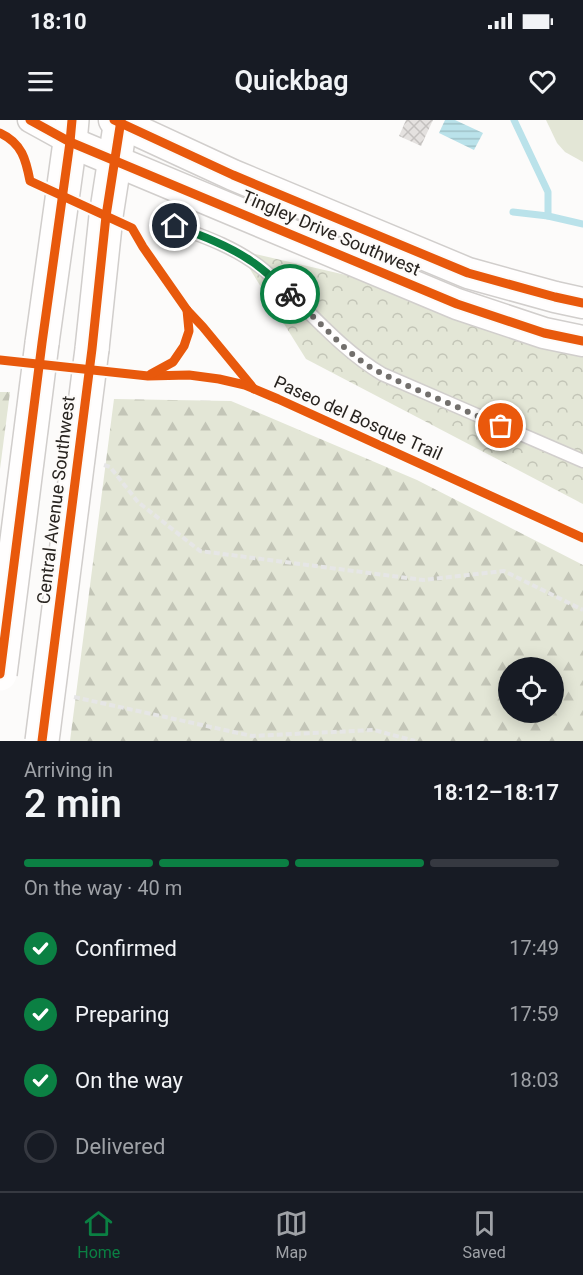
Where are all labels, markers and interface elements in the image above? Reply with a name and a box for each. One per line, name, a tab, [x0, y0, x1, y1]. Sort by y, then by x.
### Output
text: 18:10	[30, 9, 87, 34]
icon: menu	[24, 65, 57, 98]
text: Quickbag	[234, 65, 349, 97]
icon: heart	[526, 65, 559, 98]
street label: Tingley Drive Southwest	[239, 185, 424, 280]
pin	[149, 200, 200, 251]
icon: home	[158, 209, 191, 242]
courier	[260, 264, 320, 324]
icon: bike	[274, 278, 307, 311]
street label: Paseo del Bosque Trail	[271, 371, 446, 464]
street label: Central Avenue Southwest	[32, 394, 79, 605]
pin	[475, 400, 526, 451]
icon: bag	[484, 409, 517, 442]
map controls	[498, 657, 564, 723]
button: locate	[498, 657, 564, 723]
text: Arriving in	[24, 758, 113, 782]
text: 18:12–18:17	[432, 780, 559, 805]
text: 2 min	[24, 781, 122, 827]
text: On the way · 40 m	[24, 876, 182, 900]
icon: check	[24, 932, 57, 965]
text: Confirmed	[75, 936, 177, 961]
text: 17:49	[509, 936, 559, 960]
icon: check	[24, 998, 57, 1031]
text: Preparing	[75, 1002, 169, 1027]
text: 17:59	[509, 1002, 559, 1026]
icon: check	[24, 1064, 57, 1097]
text: On the way	[75, 1068, 183, 1093]
text: 18:03	[509, 1068, 559, 1092]
text: Delivered	[75, 1134, 165, 1159]
tab: Home	[77, 1207, 120, 1262]
tab: Map	[275, 1207, 308, 1262]
tab: Saved	[462, 1207, 506, 1262]

